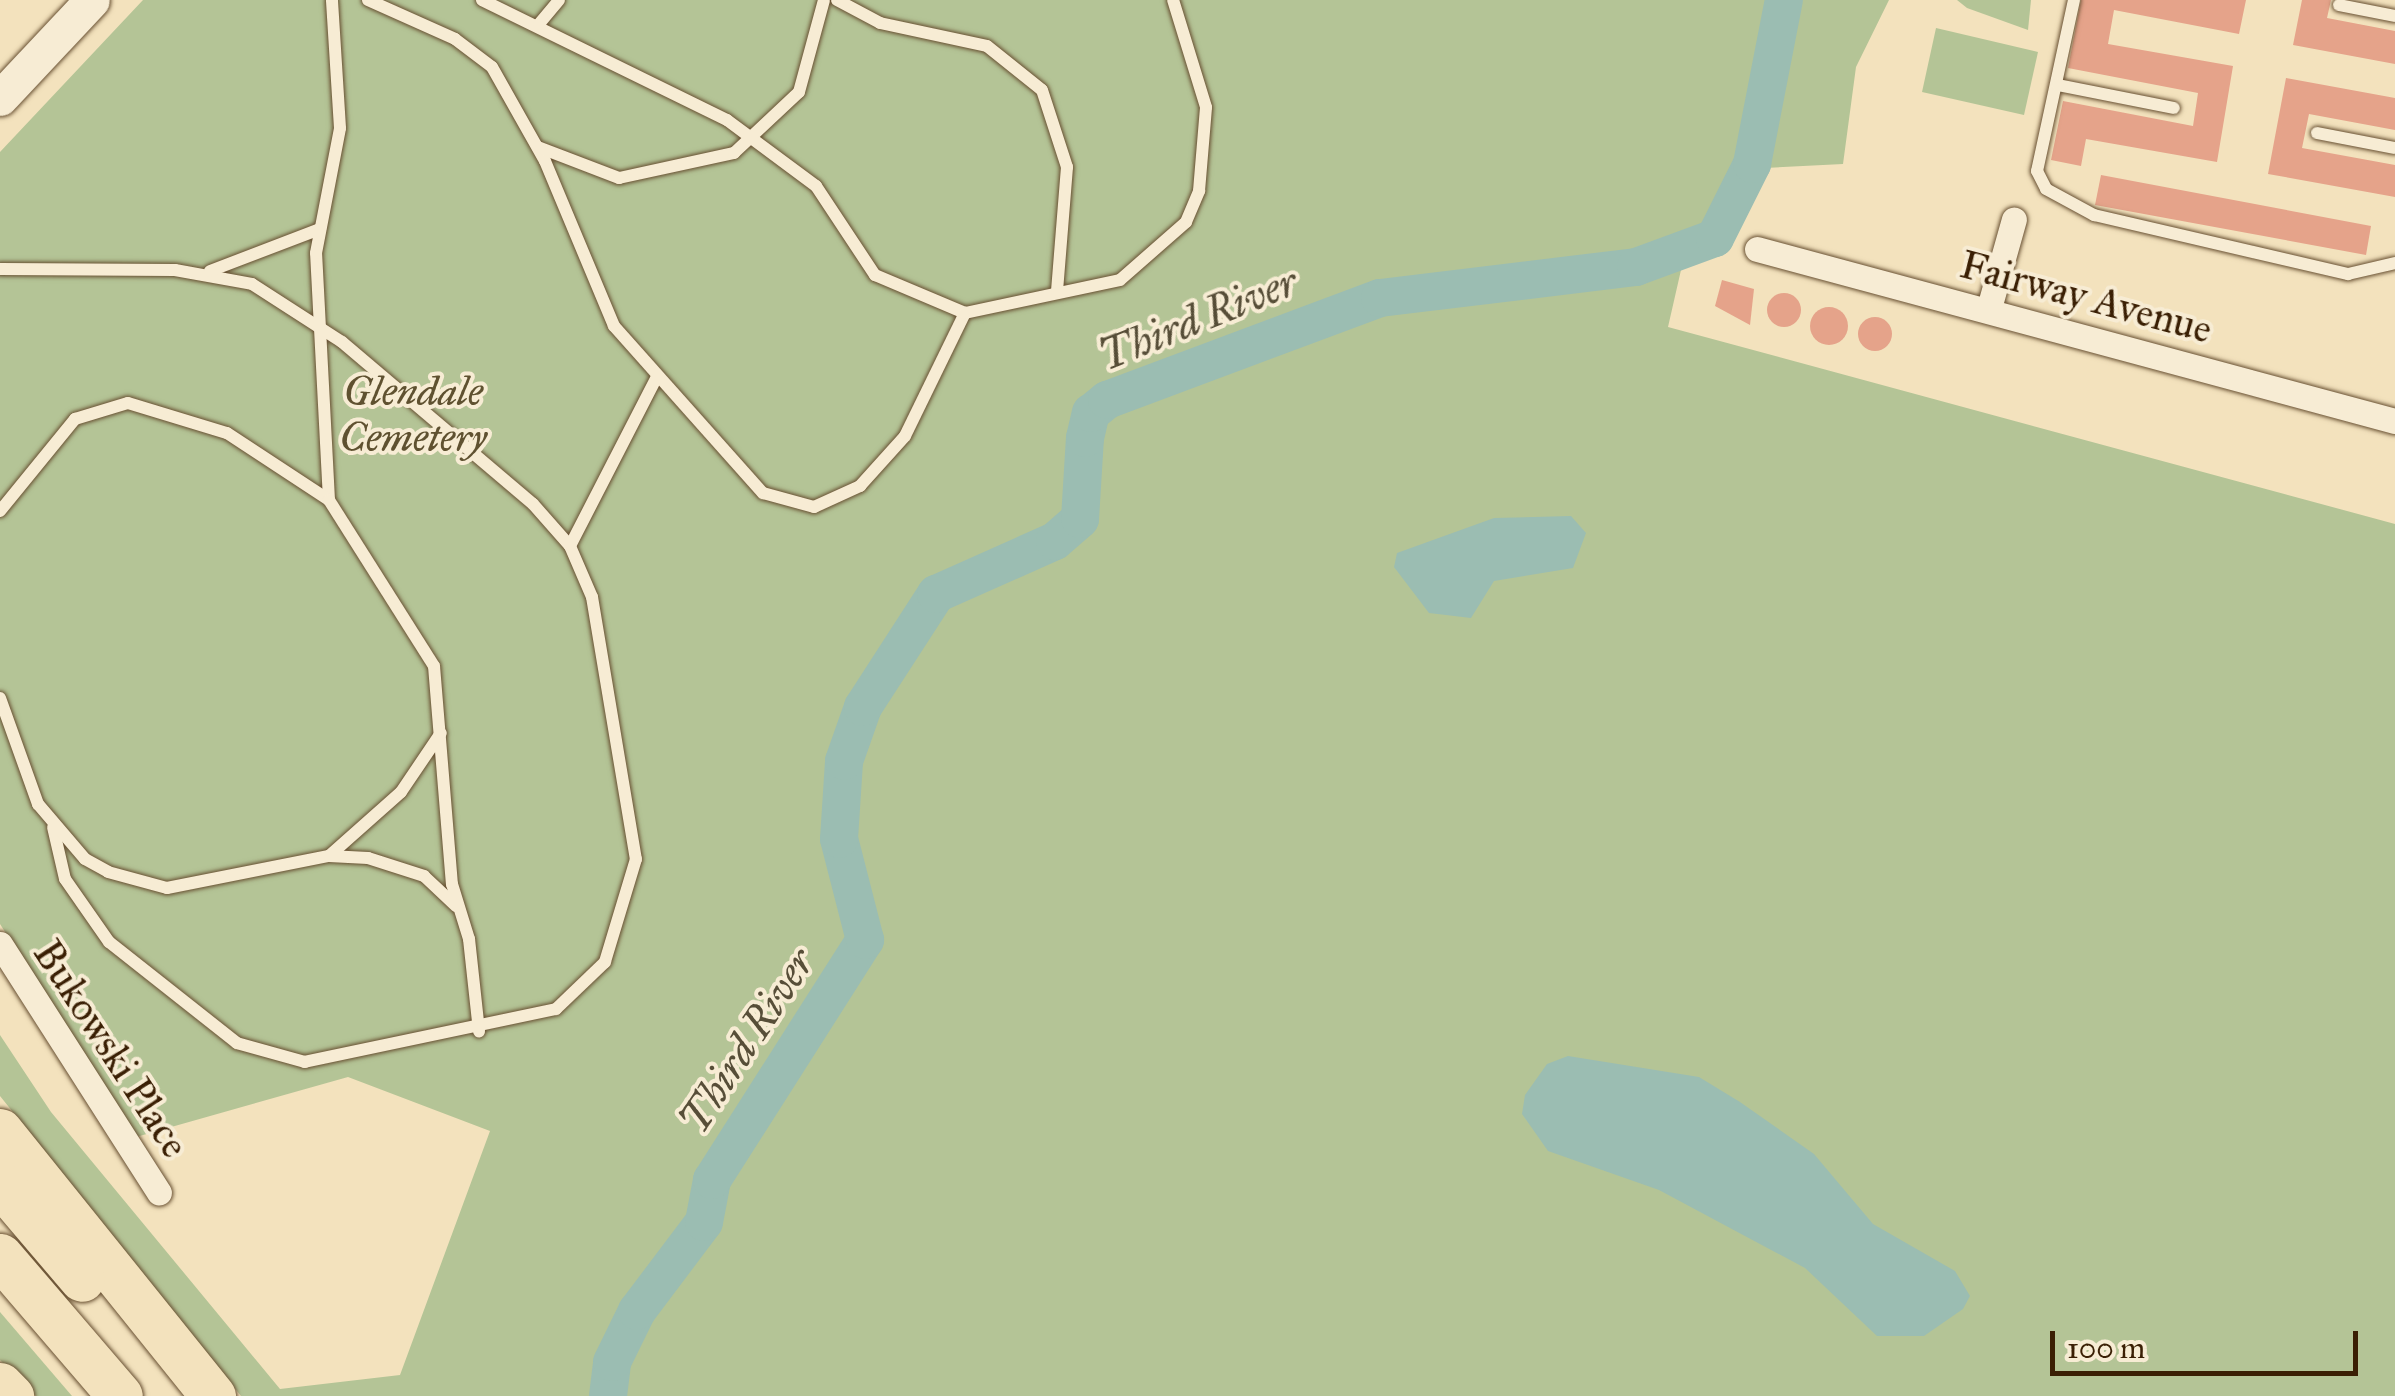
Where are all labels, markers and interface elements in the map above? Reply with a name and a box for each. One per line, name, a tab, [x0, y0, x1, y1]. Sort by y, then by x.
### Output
street label: Fairway Avenue	[1955, 240, 2217, 354]
water label: Third River	[1091, 256, 1305, 382]
park label: Glendale Cemetery	[339, 368, 487, 462]
street label: Bukowski Place	[23, 931, 199, 1167]
water label: Third River	[669, 939, 825, 1143]
scale bar	[2055, 1311, 2362, 1373]
text: 100 m	[2067, 1330, 2145, 1366]

